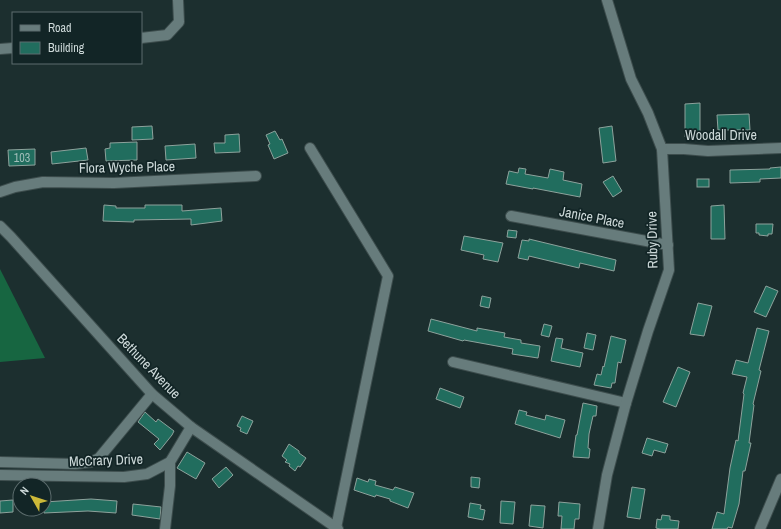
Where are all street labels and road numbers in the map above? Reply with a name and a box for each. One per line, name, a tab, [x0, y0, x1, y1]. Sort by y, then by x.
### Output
street label: Woodall Drive	[685, 126, 757, 144]
street label: Flora Wyche Place	[79, 157, 175, 177]
street label: Janice Place	[558, 202, 626, 232]
street label: Ruby Drive	[643, 211, 661, 269]
street label: Bethune Avenue	[113, 330, 185, 402]
street label: McCrary Drive	[69, 450, 143, 470]

